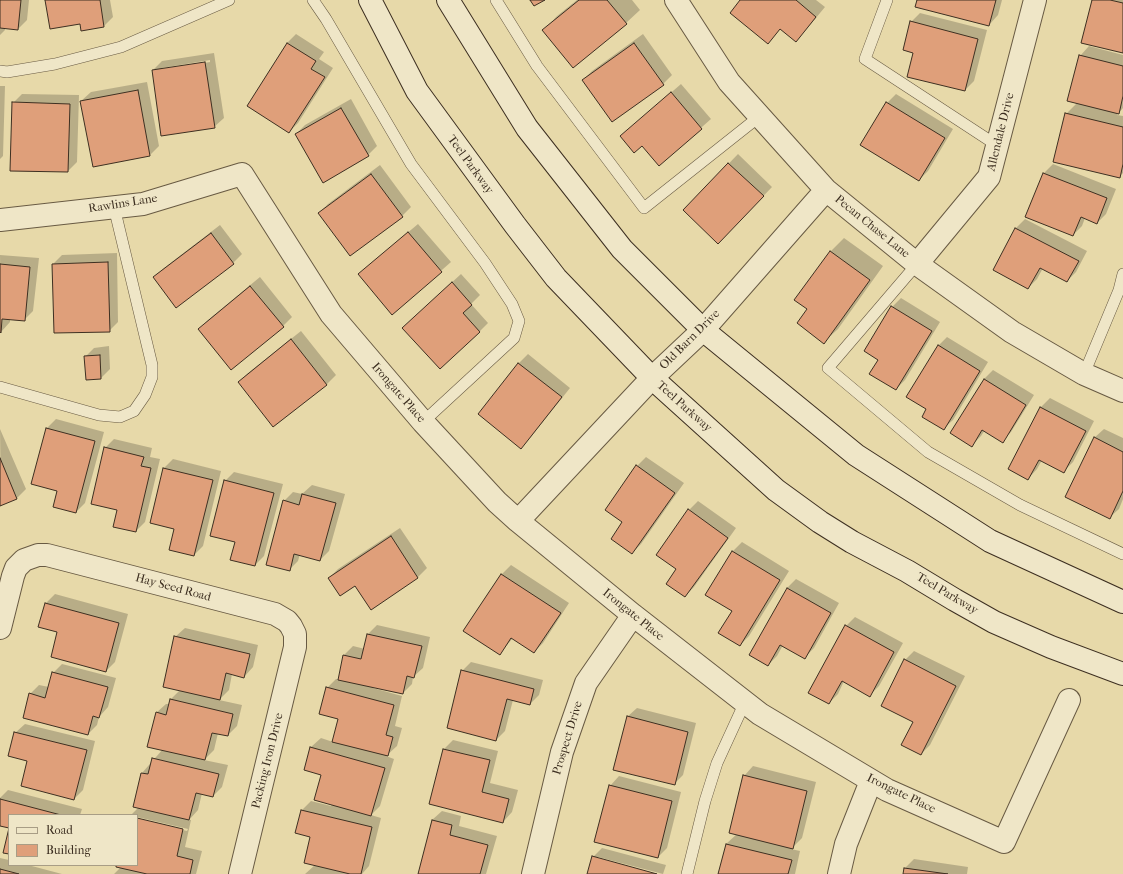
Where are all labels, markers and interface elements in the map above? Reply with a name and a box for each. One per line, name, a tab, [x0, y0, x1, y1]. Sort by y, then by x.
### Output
street label: Allendale Drive	[984, 91, 1018, 173]
street label: Teel Parkway	[444, 133, 496, 197]
street label: Rawlins Lane	[88, 191, 158, 217]
street label: Pecan Chase Lane	[832, 192, 912, 262]
street label: Old Barn Drive	[657, 307, 723, 373]
street label: Irongate Place	[368, 360, 428, 426]
street label: Teel Parkway	[653, 378, 715, 436]
street label: Teel Parkway	[914, 570, 980, 618]
street label: Hay Seed Road	[134, 571, 212, 605]
street label: Irongate Place	[599, 586, 667, 644]
street label: Prospect Drive	[550, 699, 586, 777]
street label: Packing Iron Drive	[249, 712, 287, 810]
street label: Irongate Place	[864, 771, 938, 817]
legend	[8, 814, 138, 866]
text: Road	[46, 823, 73, 837]
text: Building	[46, 843, 91, 857]

